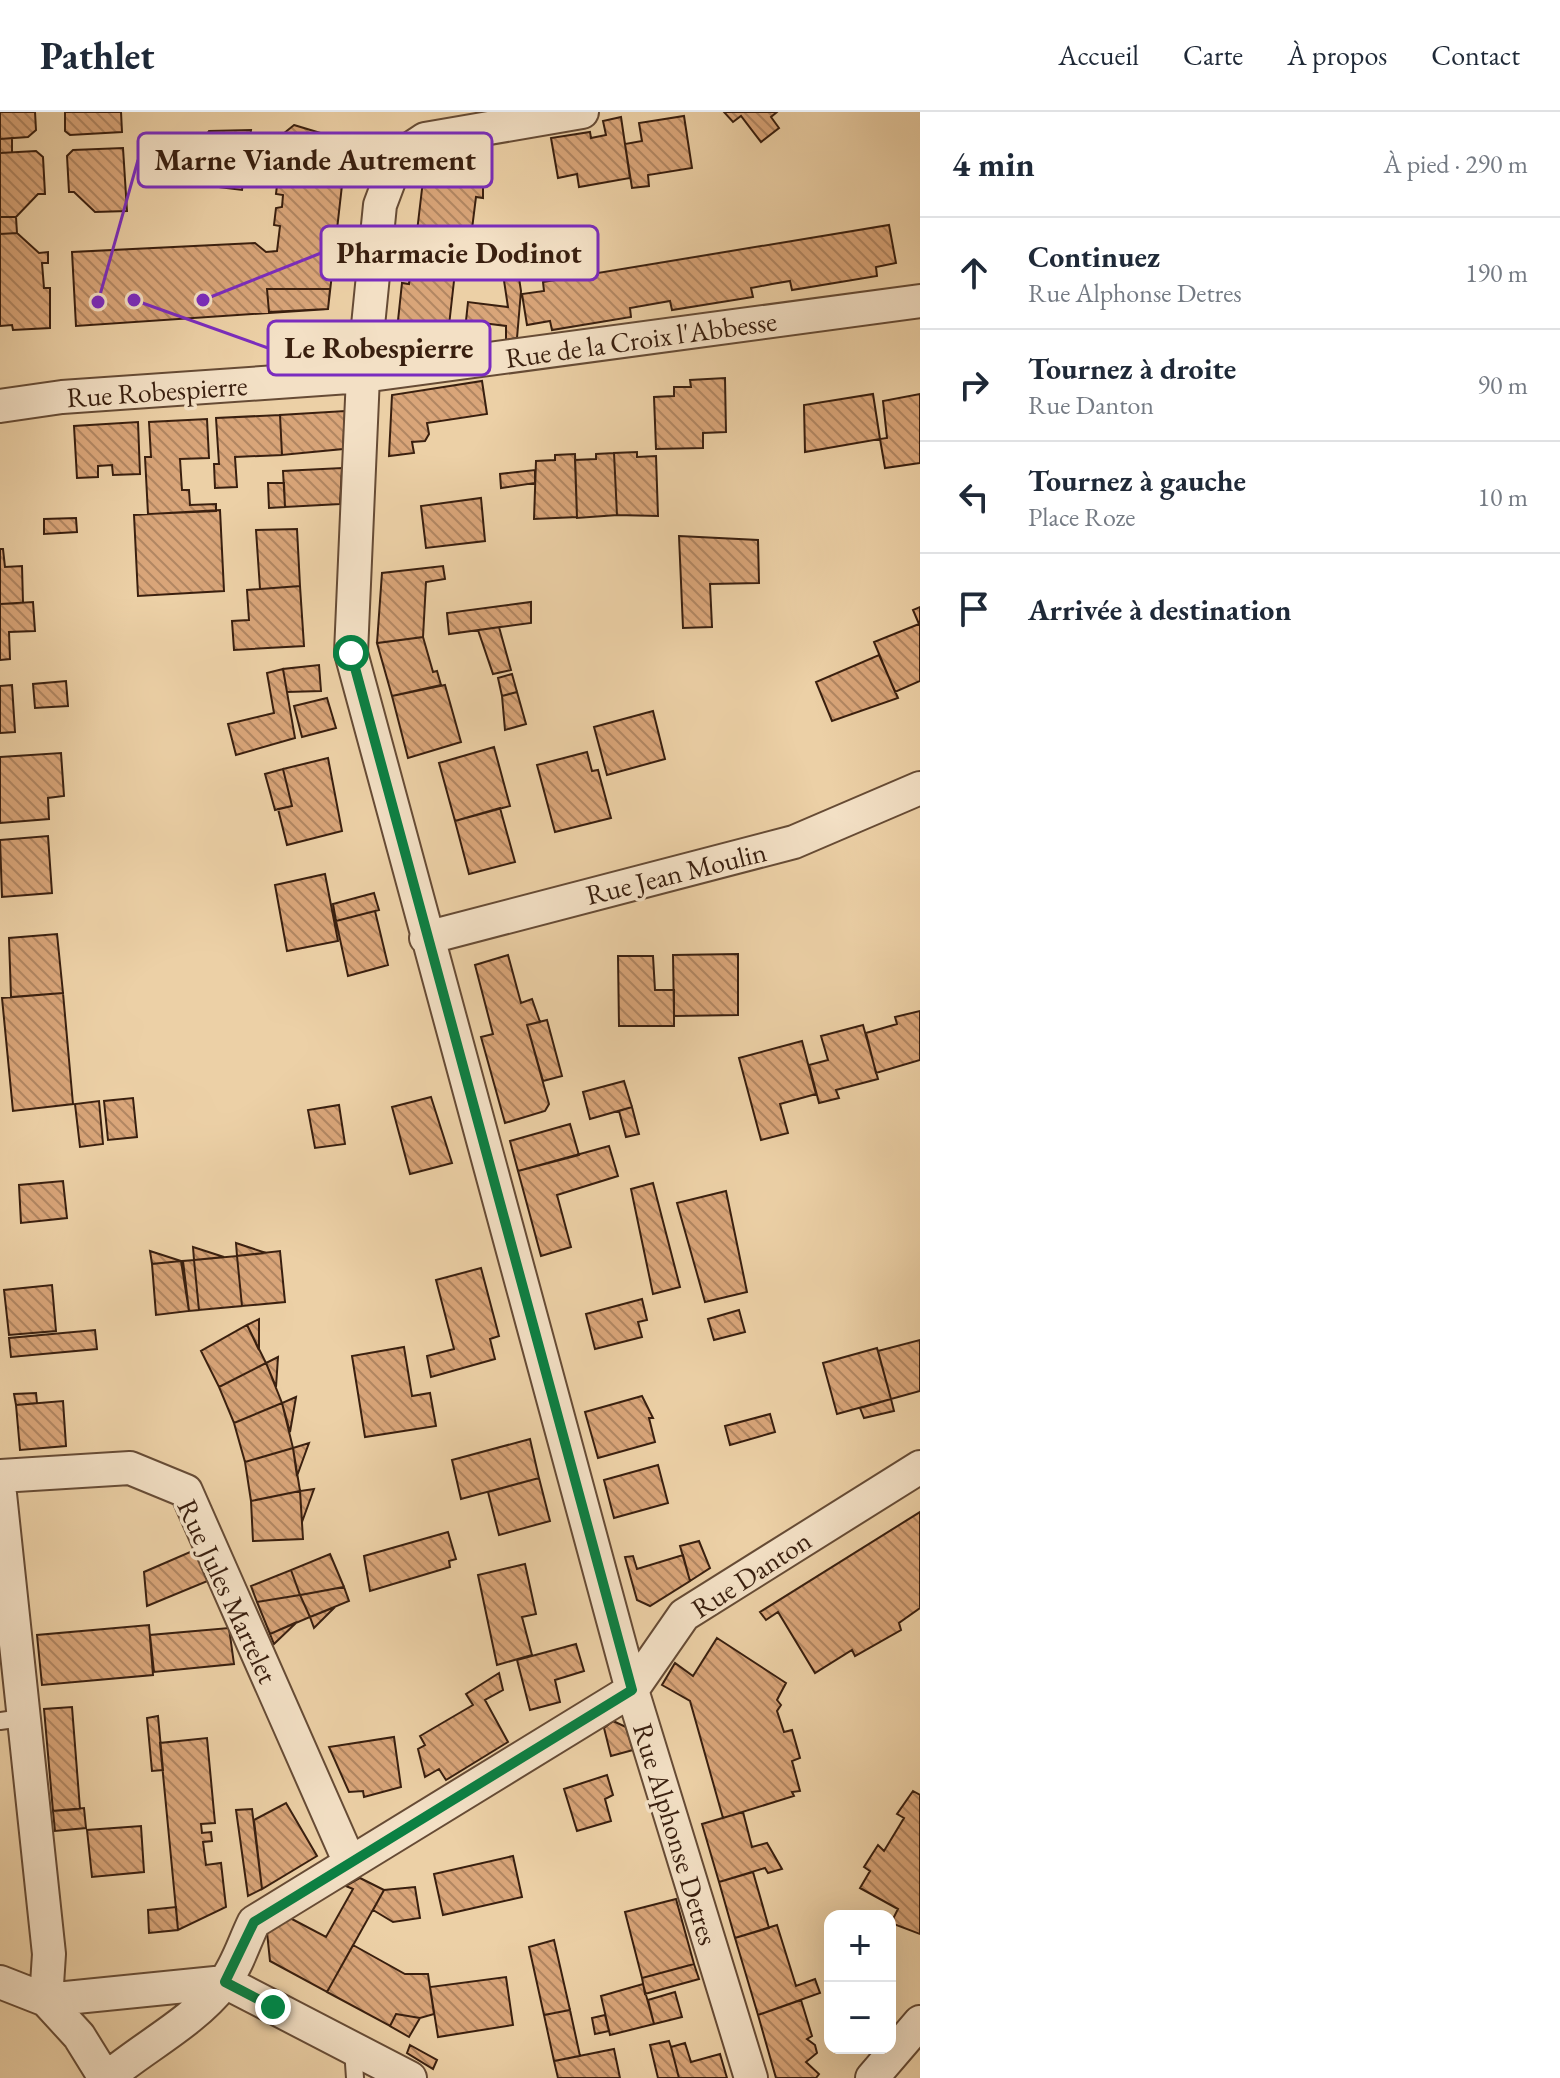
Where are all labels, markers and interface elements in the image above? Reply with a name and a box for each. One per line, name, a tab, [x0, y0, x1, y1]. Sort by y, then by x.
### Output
text: Pathlet	[40, 31, 155, 80]
text: Accueil	[1058, 37, 1139, 73]
text: Carte	[1183, 37, 1243, 73]
text: À propos	[1287, 37, 1387, 73]
text: Contact	[1431, 37, 1520, 73]
callout: Marne Viande Autrement	[138, 133, 492, 187]
text: Marne Viande Autrement	[154, 140, 477, 179]
text: 4 min	[952, 142, 1035, 186]
text: À pied · 290 m	[1383, 147, 1528, 181]
callout: Pharmacie Dodinot	[321, 226, 598, 280]
text: Pharmacie Dodinot	[336, 233, 582, 272]
text: Continuez	[1028, 237, 1160, 276]
icon: ahead	[952, 251, 996, 295]
text: 190 m	[1465, 256, 1528, 290]
text: Rue Alphonse Detres	[1028, 276, 1242, 310]
street label: Rue de la Croix l'Abbesse	[503, 302, 779, 376]
callout: Le Robespierre	[268, 321, 490, 375]
text: Le Robespierre	[284, 328, 474, 367]
text: Tournez à droite	[1028, 349, 1236, 388]
icon: right	[952, 363, 996, 407]
street label: Rue Robespierre	[65, 367, 249, 415]
text: 90 m	[1478, 368, 1528, 402]
text: Rue Danton	[1028, 388, 1154, 422]
text: Tournez à gauche	[1028, 461, 1246, 500]
icon: left	[952, 475, 996, 519]
text: 10 m	[1478, 480, 1528, 514]
text: Place Roze	[1028, 500, 1135, 534]
icon: arrive	[952, 587, 996, 631]
text: Arrivée à destination	[1028, 590, 1291, 629]
route start	[333, 635, 369, 671]
street label: Rue Jean Moulin	[582, 833, 770, 913]
street label: Rue Jules Martelet	[170, 1493, 286, 1689]
street label: Rue Danton	[684, 1522, 818, 1626]
street label: Rue Alphonse Detres	[625, 1719, 727, 1949]
map controls	[824, 1910, 896, 2054]
button: +	[824, 1910, 896, 1982]
button: −	[824, 1982, 896, 2054]
route end	[255, 1989, 291, 2025]

